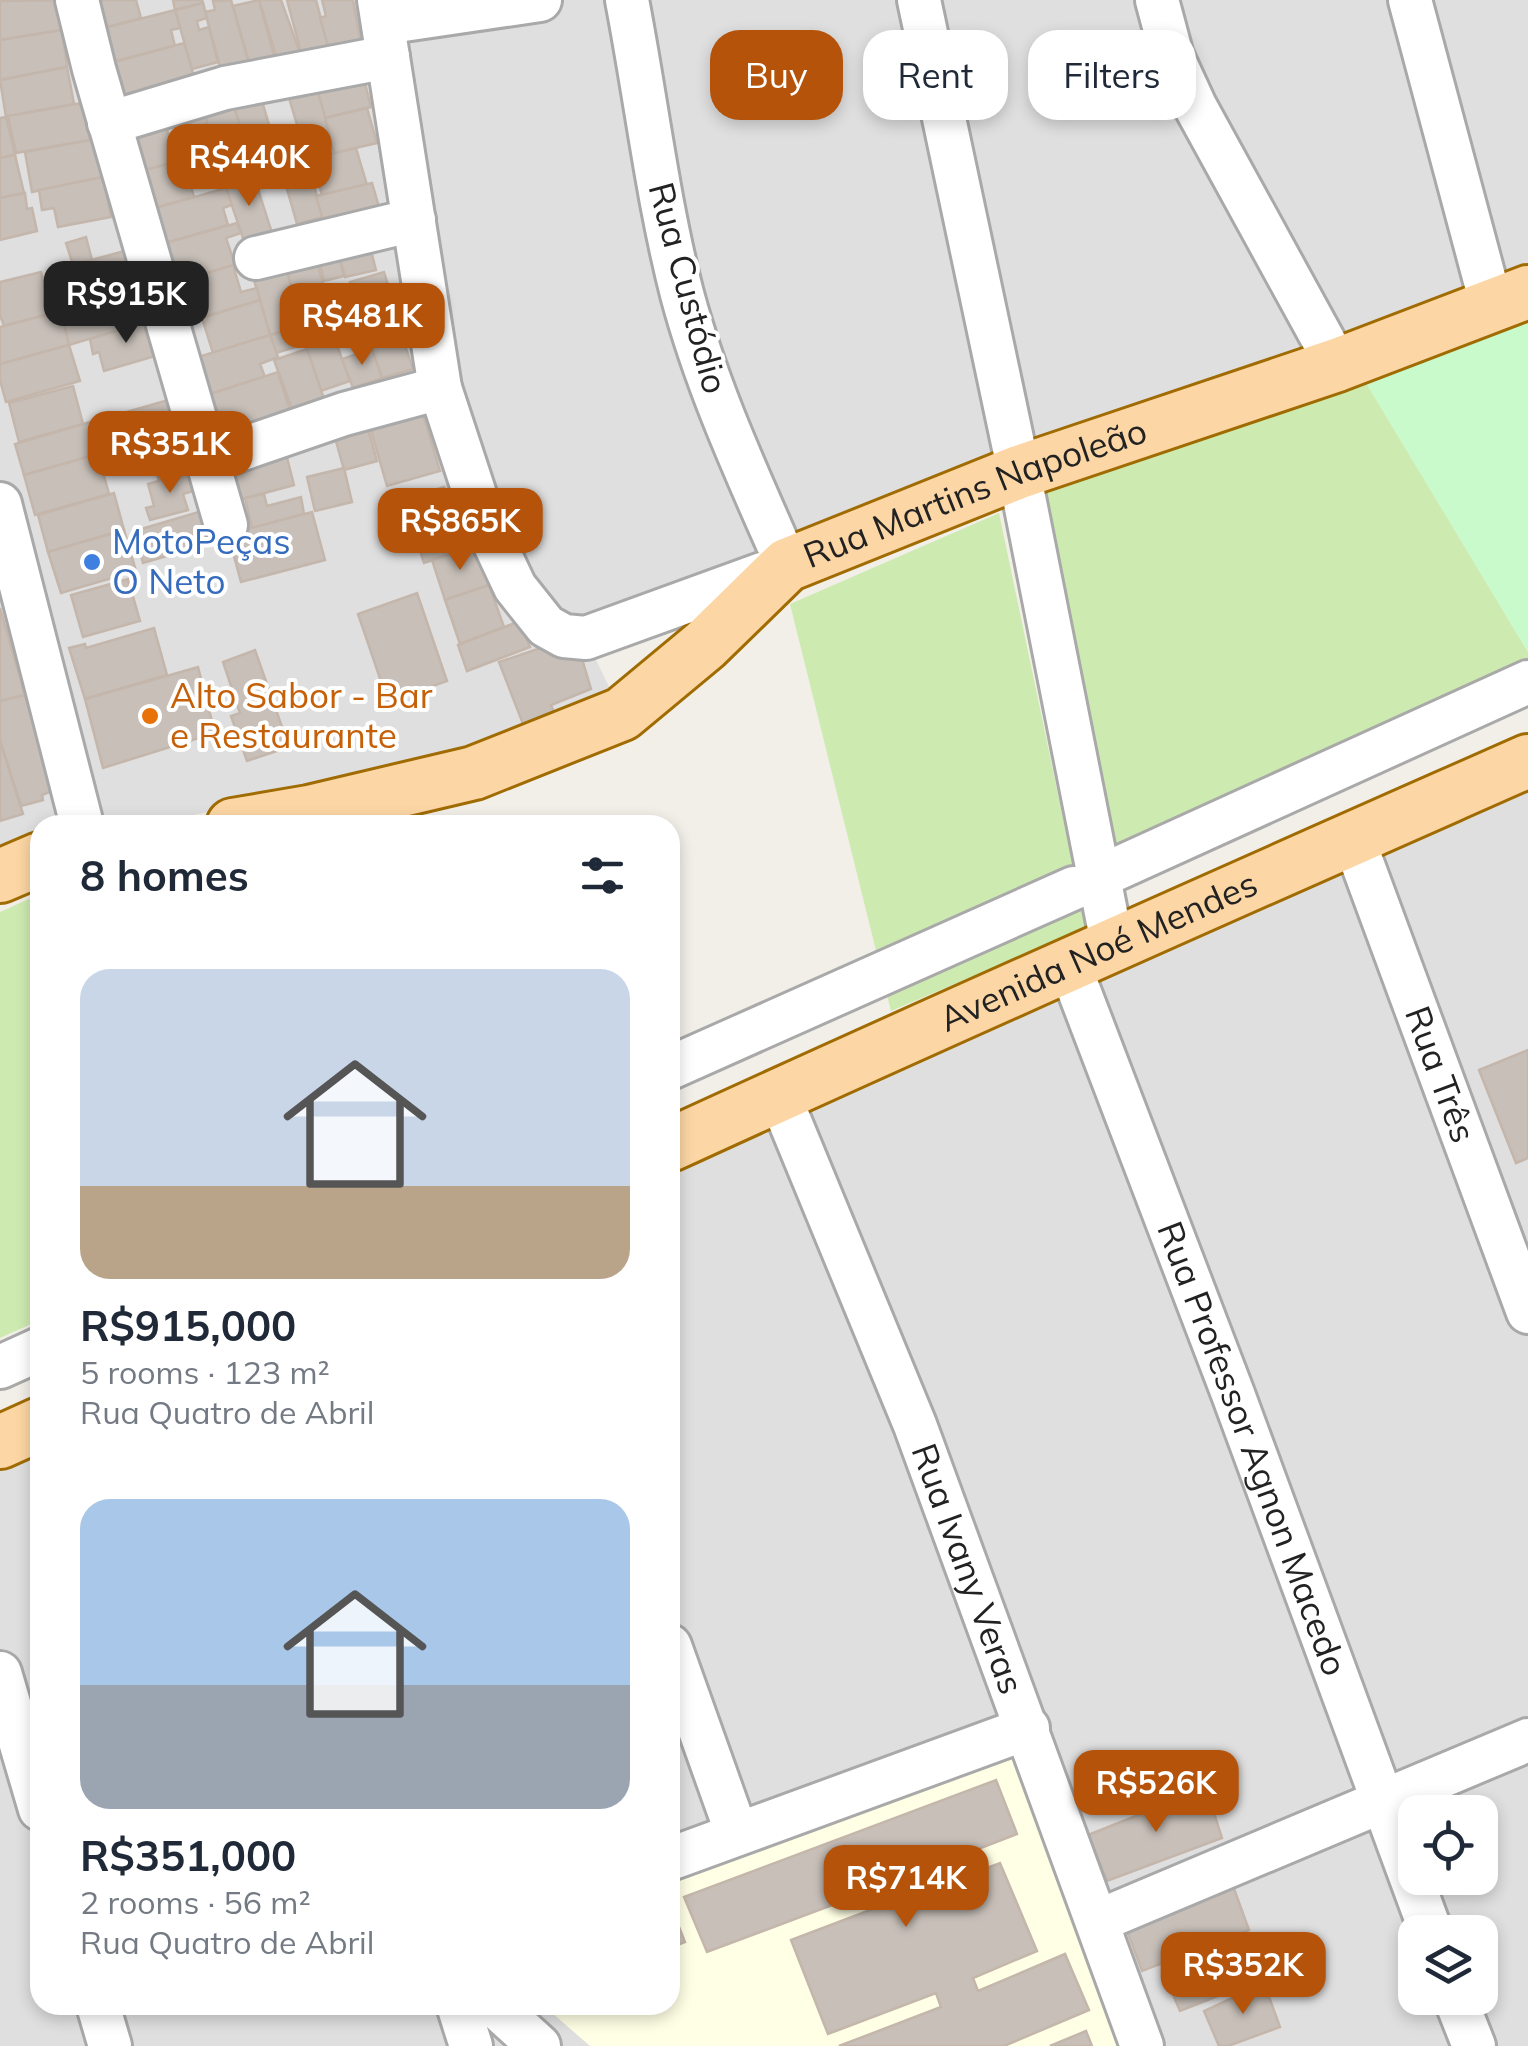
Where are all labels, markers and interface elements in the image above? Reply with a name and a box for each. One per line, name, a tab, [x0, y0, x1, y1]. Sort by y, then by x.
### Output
chip: Buy	[710, 30, 843, 120]
chip: Rent	[863, 30, 1008, 120]
chip: Filters	[1028, 30, 1196, 120]
pin: R$440K	[168, 124, 330, 209]
text: R$440K	[189, 136, 309, 176]
street label: Rua Custódio	[640, 177, 738, 398]
pin: R$915K	[45, 261, 207, 346]
text: R$915K	[66, 273, 186, 313]
pin: R$481K	[281, 283, 443, 368]
text: R$481K	[302, 295, 422, 335]
street label: Rua Martins Napoleão	[797, 408, 1152, 577]
pin: R$351K	[89, 411, 251, 496]
text: R$351K	[110, 423, 230, 463]
pin: R$865K	[379, 488, 541, 573]
text: R$865K	[400, 500, 520, 540]
place label: MotoPeças O Neto	[112, 519, 291, 603]
marker: MotoPeças O Neto	[81, 551, 103, 573]
place label: Alto Sabor - Bar e Restaurante	[170, 673, 433, 757]
marker: Alto Sabor - Bar e Restaurante	[139, 705, 161, 727]
icon: filters	[575, 848, 630, 903]
text: 8 homes	[80, 849, 249, 902]
street label: Avenida Noé Mendes	[932, 861, 1264, 1041]
street label: Rua Três	[1396, 1000, 1486, 1148]
icon: home	[265, 1034, 445, 1214]
street label: Rua Professor Agnon Macedo	[1148, 1215, 1358, 1681]
text: R$915,000	[80, 1299, 296, 1352]
text: 5 rooms · 123 m²	[80, 1352, 330, 1392]
text: Rua Quatro de Abril	[80, 1392, 374, 1432]
street label: Rua Ivany Veras	[903, 1437, 1034, 1700]
icon: home	[265, 1564, 445, 1744]
pin: R$526K	[1075, 1750, 1237, 1835]
text: R$526K	[1096, 1762, 1216, 1802]
map controls	[1398, 1795, 1498, 2015]
button: locate	[1398, 1795, 1498, 1895]
text: R$351,000	[80, 1829, 296, 1882]
pin: R$714K	[825, 1845, 987, 1930]
text: R$714K	[846, 1857, 966, 1897]
text: 2 rooms · 56 m²	[80, 1882, 311, 1922]
button: layers	[1398, 1915, 1498, 2015]
text: Rua Quatro de Abril	[80, 1922, 374, 1962]
pin: R$352K	[1162, 1932, 1324, 2017]
text: R$352K	[1183, 1944, 1303, 1984]

